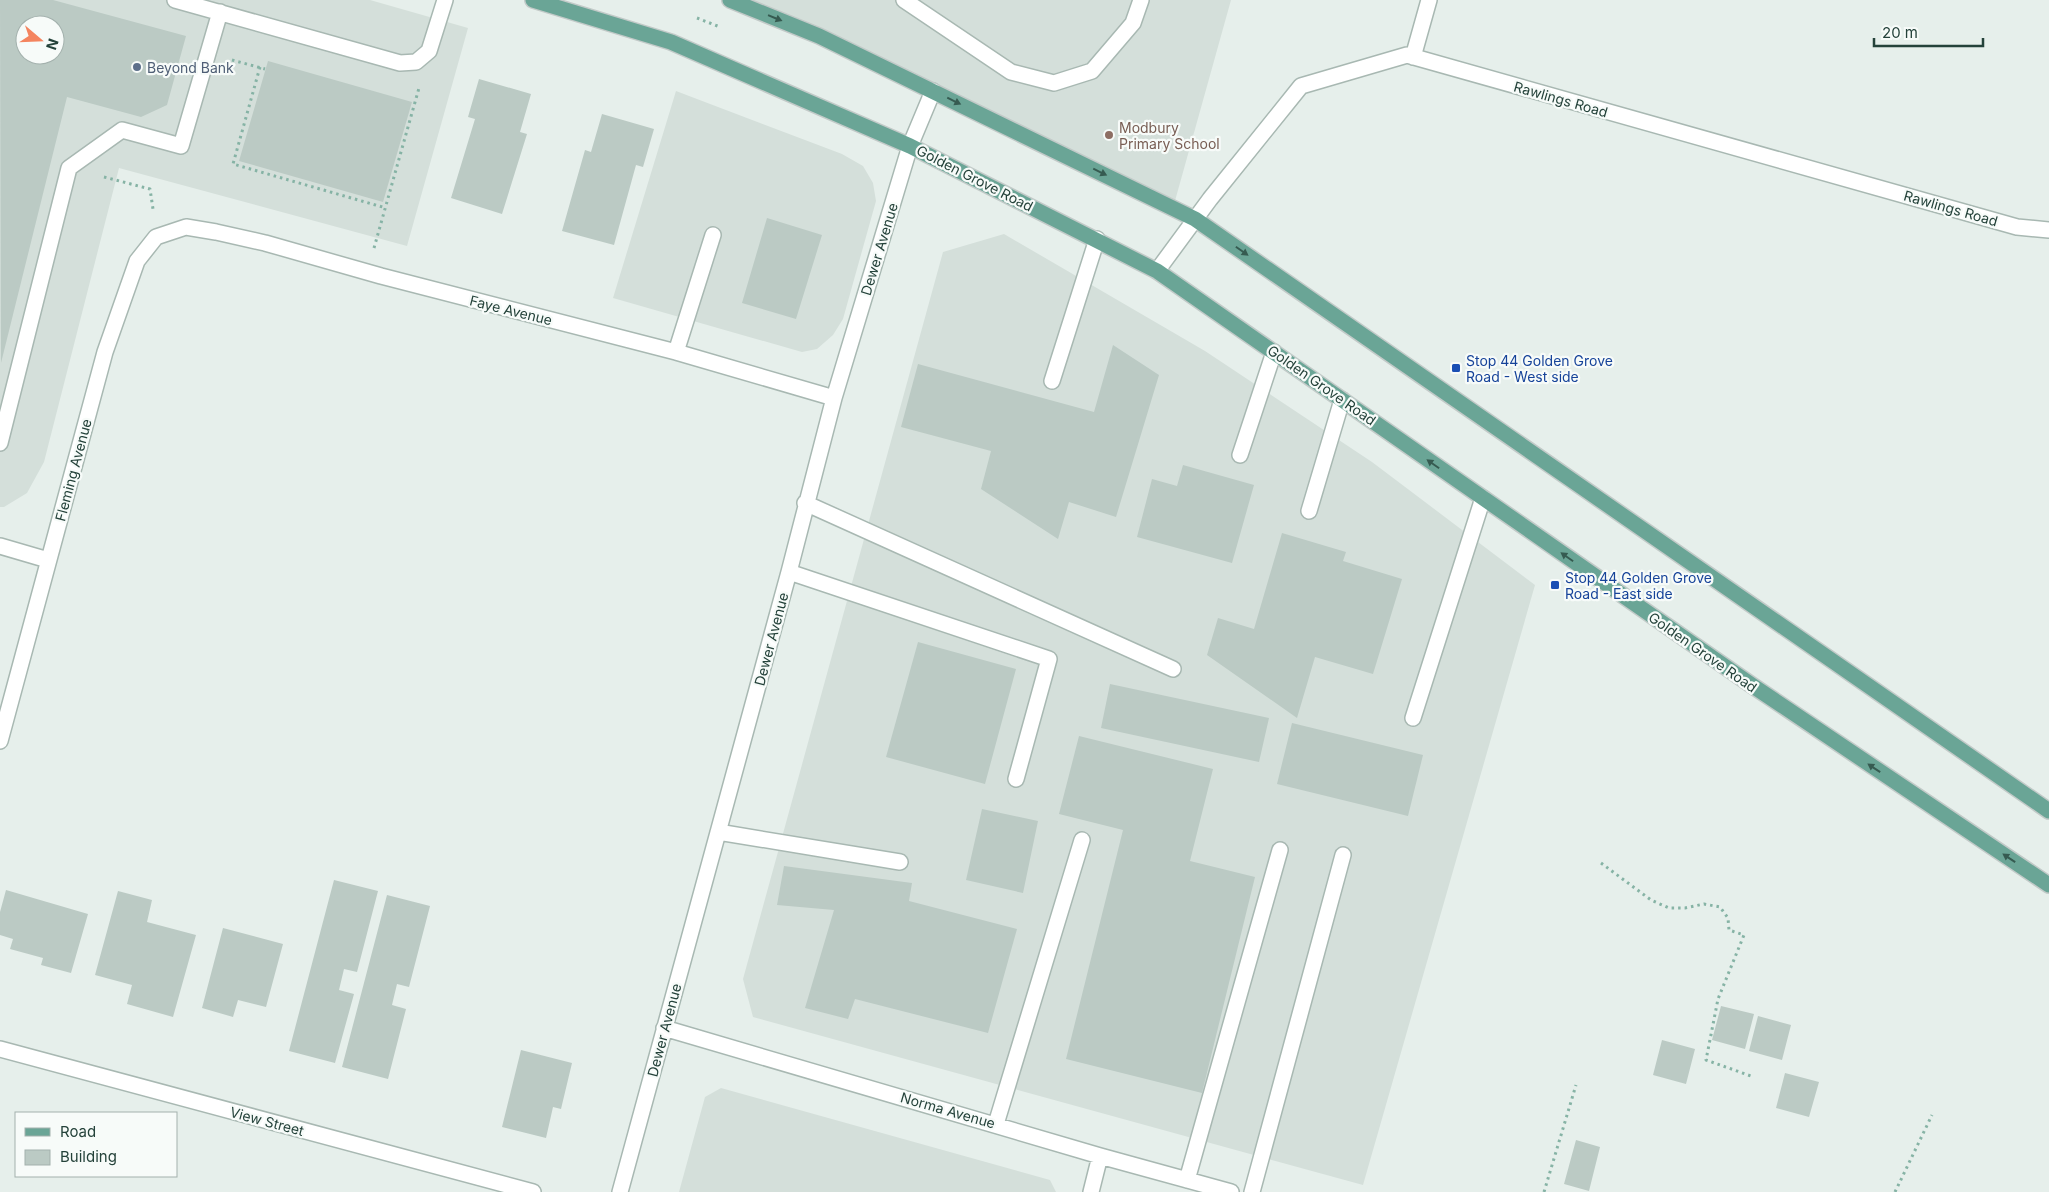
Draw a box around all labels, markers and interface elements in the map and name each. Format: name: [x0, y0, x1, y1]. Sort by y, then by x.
north arrow: [15, 15, 65, 65]
one-way arrow: [768, 15, 782, 23]
scale bar: [1874, 15, 1983, 47]
text: 20 m: [1882, 23, 1918, 42]
text: N: [43, 37, 63, 52]
place label: Beyond Bank: [147, 59, 234, 76]
marker: Beyond Bank: [131, 61, 143, 73]
street label: Rawlings Road: [1512, 77, 1610, 121]
one-way arrow: [947, 97, 961, 105]
place label: Modbury Primary School: [1119, 119, 1220, 152]
marker: Modbury Primary School: [1103, 129, 1115, 141]
street label: Golden Grove Road: [914, 141, 1036, 215]
one-way arrow: [1093, 169, 1107, 177]
street label: Rawlings Road: [1902, 186, 2000, 230]
street label: Dewer Avenue: [857, 201, 901, 297]
one-way arrow: [1235, 246, 1249, 256]
street label: Faye Avenue: [468, 292, 554, 328]
street label: Golden Grove Road: [1265, 341, 1379, 429]
place label: Stop 44 Golden Grove Road - West side: [1466, 352, 1613, 385]
marker: Stop 44 Golden Grove Road - West side: [1450, 362, 1462, 374]
street label: Fleming Avenue: [51, 417, 95, 523]
one-way arrow: [1426, 459, 1440, 469]
one-way arrow: [1560, 552, 1573, 562]
place label: Stop 44 Golden Grove Road - East side: [1565, 569, 1712, 602]
marker: Stop 44 Golden Grove Road - East side: [1549, 579, 1561, 591]
street label: Dewer Avenue: [750, 591, 792, 687]
street label: Golden Grove Road: [1646, 608, 1760, 696]
one-way arrow: [1867, 763, 1880, 772]
one-way arrow: [2002, 853, 2015, 863]
street label: Dewer Avenue: [643, 982, 685, 1078]
street label: Norma Avenue: [899, 1088, 997, 1132]
street label: View Street: [228, 1103, 306, 1139]
legend: [15, 1112, 178, 1177]
text: Road: [60, 1122, 96, 1141]
text: Building: [60, 1147, 117, 1166]

